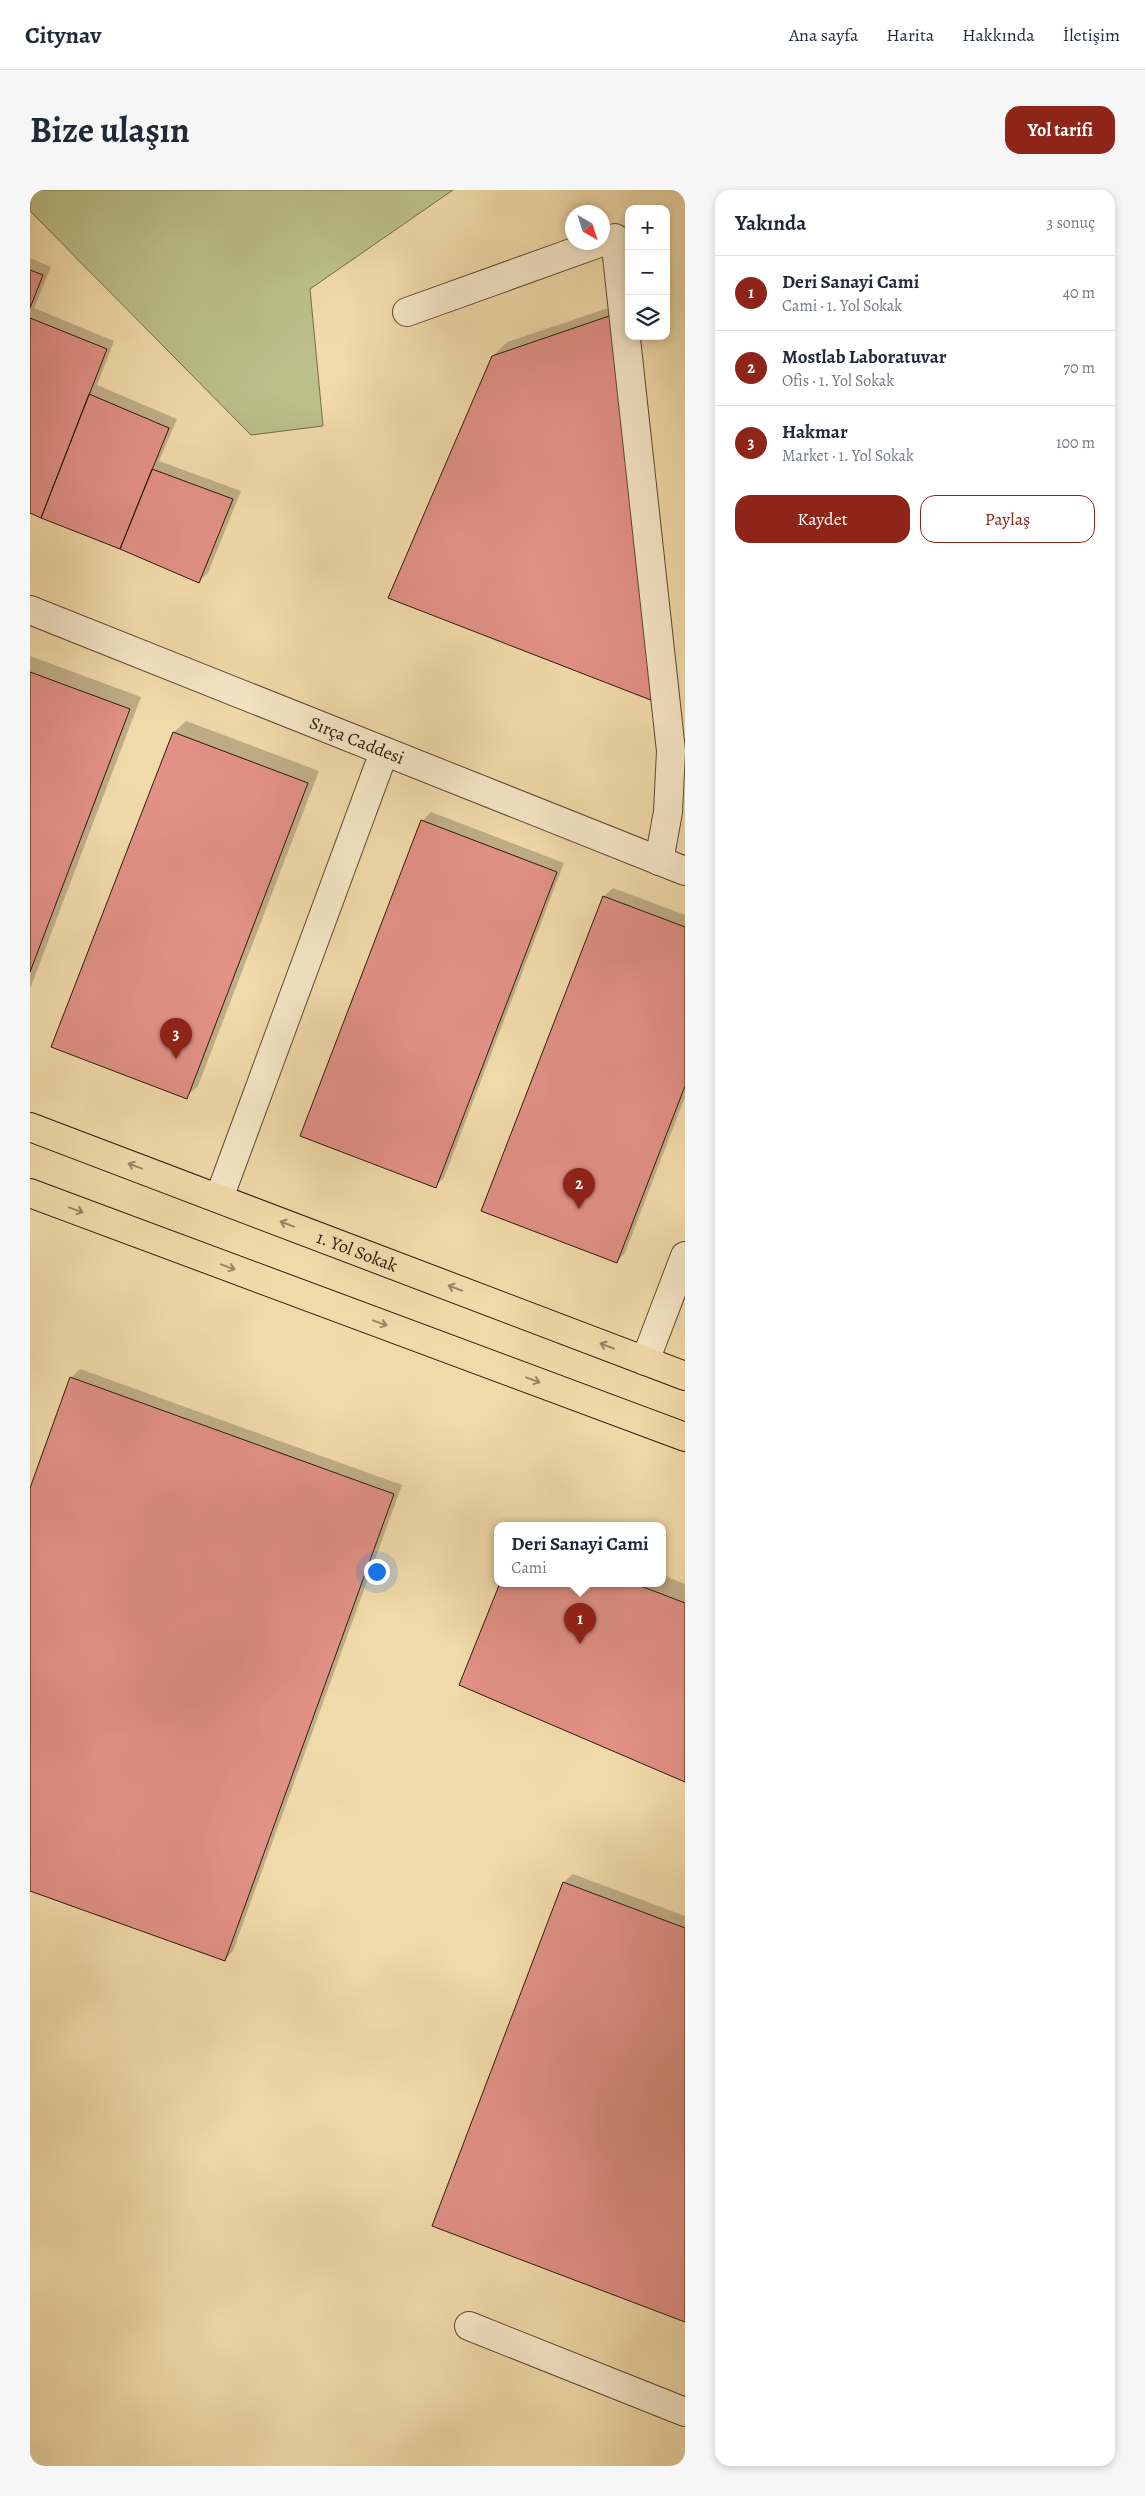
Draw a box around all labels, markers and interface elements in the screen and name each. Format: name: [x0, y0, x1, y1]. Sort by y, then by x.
text: Citynav: [25, 19, 101, 51]
text: Ana sayfa: [789, 23, 858, 47]
text: Harita: [886, 23, 934, 47]
text: Hakkında: [962, 23, 1035, 47]
text: İletişim: [1063, 23, 1120, 47]
text: Bize ulaşın: [30, 106, 190, 154]
button: Yol tarifi: [1005, 106, 1115, 154]
north arrow: [565, 205, 610, 250]
map controls: [625, 205, 670, 340]
button: +: [625, 205, 670, 250]
text: Yakında: [735, 209, 806, 237]
text: 3 sonuç: [1047, 212, 1095, 234]
button: −: [625, 250, 670, 295]
text: Deri Sanayi Cami: [782, 269, 919, 295]
text: 1: [748, 282, 754, 304]
text: 40 m: [1063, 282, 1095, 304]
button: layers: [625, 295, 670, 340]
text: Cami · 1. Yol Sokak: [782, 295, 902, 317]
text: Mostlab Laboratuvar: [782, 344, 947, 370]
text: 2: [747, 357, 755, 379]
text: 70 m: [1063, 357, 1095, 379]
text: Ofis · 1. Yol Sokak: [782, 370, 894, 392]
text: Hakmar: [782, 419, 848, 445]
text: 3: [748, 432, 754, 454]
text: 100 m: [1056, 432, 1095, 454]
text: Market · 1. Yol Sokak: [782, 445, 914, 467]
button: Kaydet: [735, 495, 910, 543]
button: Paylaş: [920, 495, 1095, 543]
street label: Sırça Caddesi: [306, 711, 408, 770]
pin: 3: [160, 1018, 192, 1059]
one-way arrow: [128, 1161, 143, 1170]
pin: 2: [563, 1168, 595, 1209]
one-way arrow: [67, 1206, 83, 1215]
one-way arrow: [280, 1219, 295, 1228]
street label: 1. Yol Sokak: [313, 1225, 401, 1278]
one-way arrow: [220, 1263, 235, 1272]
one-way arrow: [448, 1283, 463, 1292]
one-way arrow: [372, 1319, 387, 1328]
one-way arrow: [599, 1341, 614, 1350]
one-way arrow: [524, 1376, 540, 1385]
popup: [494, 1522, 666, 1587]
text: Deri Sanayi Cami: [511, 1531, 649, 1557]
text: Cami: [511, 1557, 547, 1579]
your location: [364, 1559, 390, 1585]
pin: 1: [564, 1603, 596, 1644]

